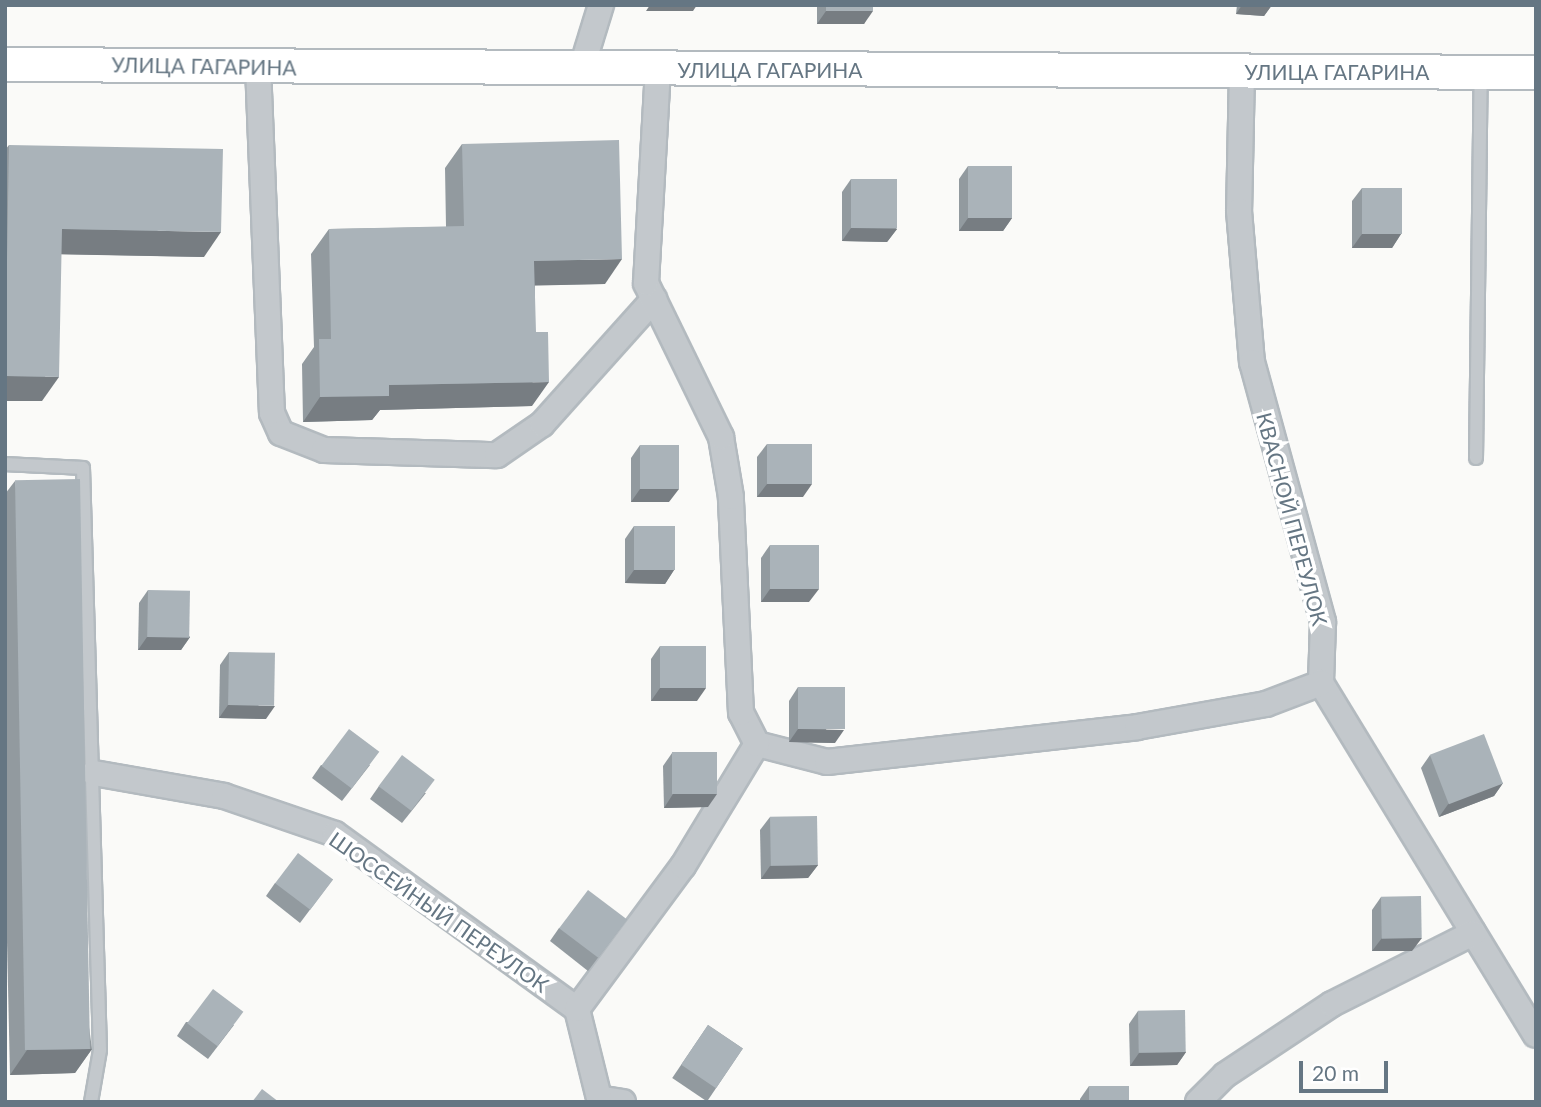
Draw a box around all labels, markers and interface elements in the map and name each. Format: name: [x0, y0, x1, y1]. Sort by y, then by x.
street label: УЛИЦА ГАГАРИНА: [111, 52, 297, 80]
street label: УЛИЦА ГАГАРИНА: [677, 57, 863, 83]
street label: УЛИЦА ГАГАРИНА: [1244, 59, 1430, 85]
street label: КВАСНОЙ ПЕРЕУЛОК: [1251, 410, 1333, 628]
street label: ШОССЕЙНЫЙ ПЕРЕУЛОК: [324, 827, 554, 997]
scale bar: [1303, 1048, 1392, 1092]
text: 20 m: [1312, 1060, 1359, 1085]

